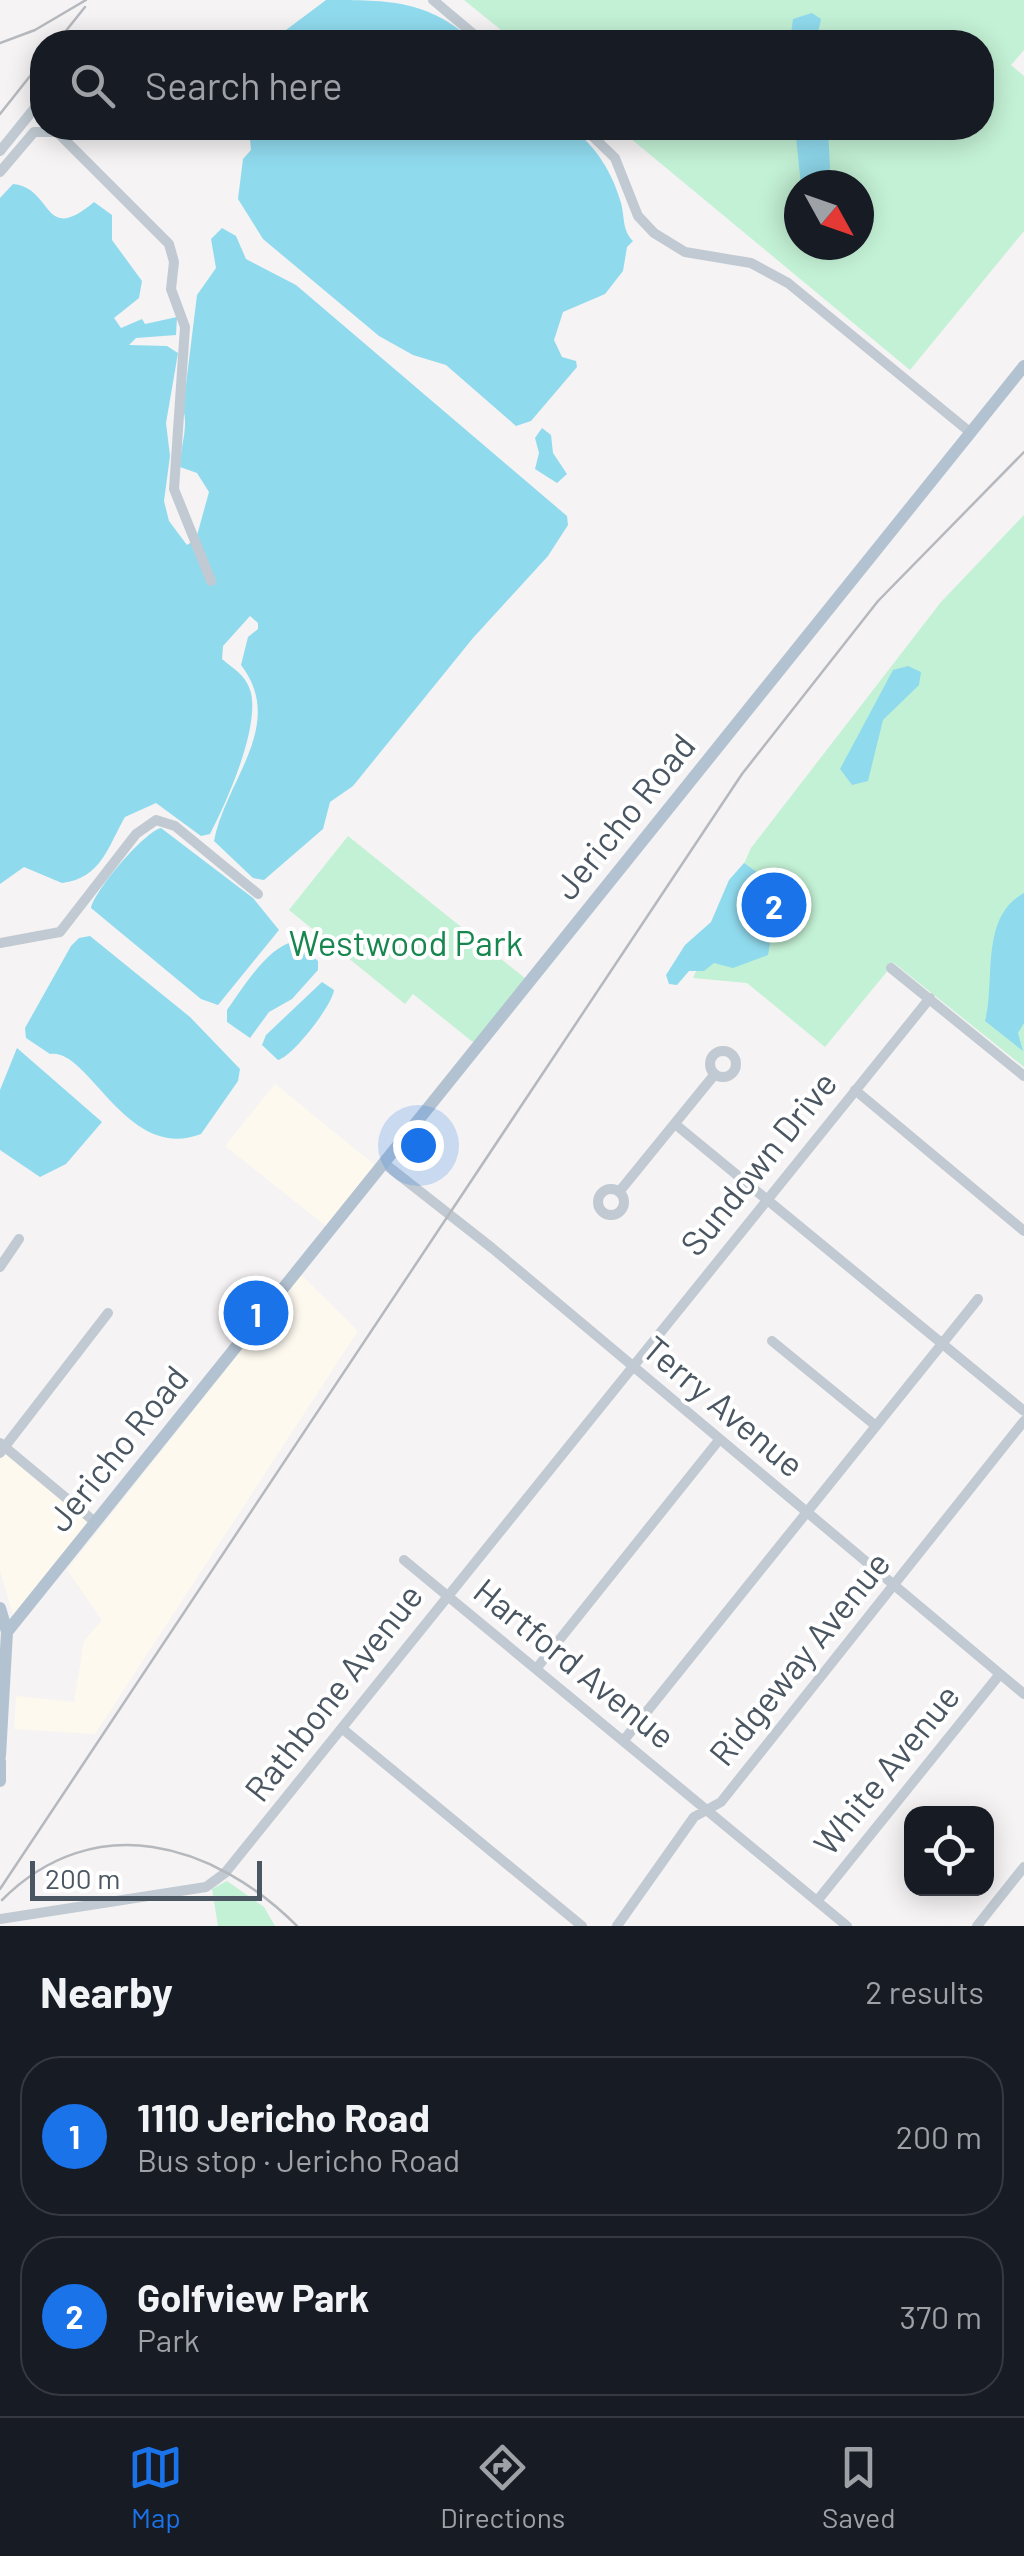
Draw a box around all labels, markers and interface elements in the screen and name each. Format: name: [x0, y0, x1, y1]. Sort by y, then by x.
search box: [30, 30, 994, 140]
icon: search: [65, 58, 120, 113]
text: Search here: [145, 62, 343, 108]
north arrow: [784, 170, 874, 260]
street label: Jericho Road: [544, 725, 703, 907]
pin: 2: [742, 868, 806, 942]
park label: Westwood Park: [289, 921, 523, 963]
street label: Sundown Drive: [671, 1062, 844, 1263]
your location: [393, 1120, 444, 1171]
pin: 1: [224, 1276, 288, 1350]
street label: Terry Avenue: [635, 1326, 813, 1485]
street label: Jericho Road: [37, 1357, 196, 1539]
street label: Ridgeway Avenue: [699, 1542, 898, 1773]
street label: Hartford Avenue: [466, 1569, 684, 1756]
street label: Rathbone Avenue: [235, 1575, 430, 1809]
street label: White Avenue: [804, 1675, 967, 1863]
map controls: [904, 1806, 994, 1896]
button: locate: [904, 1806, 994, 1896]
scale bar: [30, 1856, 262, 1900]
text: 200 m: [45, 1861, 120, 1895]
text: Nearby: [40, 1966, 173, 2016]
text: 2 results: [865, 1972, 984, 2010]
text: 1110 Jericho Road: [137, 2094, 430, 2140]
text: 1: [69, 2117, 80, 2155]
text: 200 m: [896, 2117, 982, 2155]
text: Bus stop · Jericho Road: [137, 2140, 460, 2178]
text: Golfview Park: [137, 2274, 369, 2320]
text: 2: [66, 2297, 83, 2335]
text: 370 m: [899, 2297, 982, 2335]
text: Park: [137, 2320, 200, 2358]
tab: Map: [128, 2440, 183, 2534]
tab: Directions: [440, 2440, 565, 2534]
tab: Saved: [822, 2440, 896, 2534]

